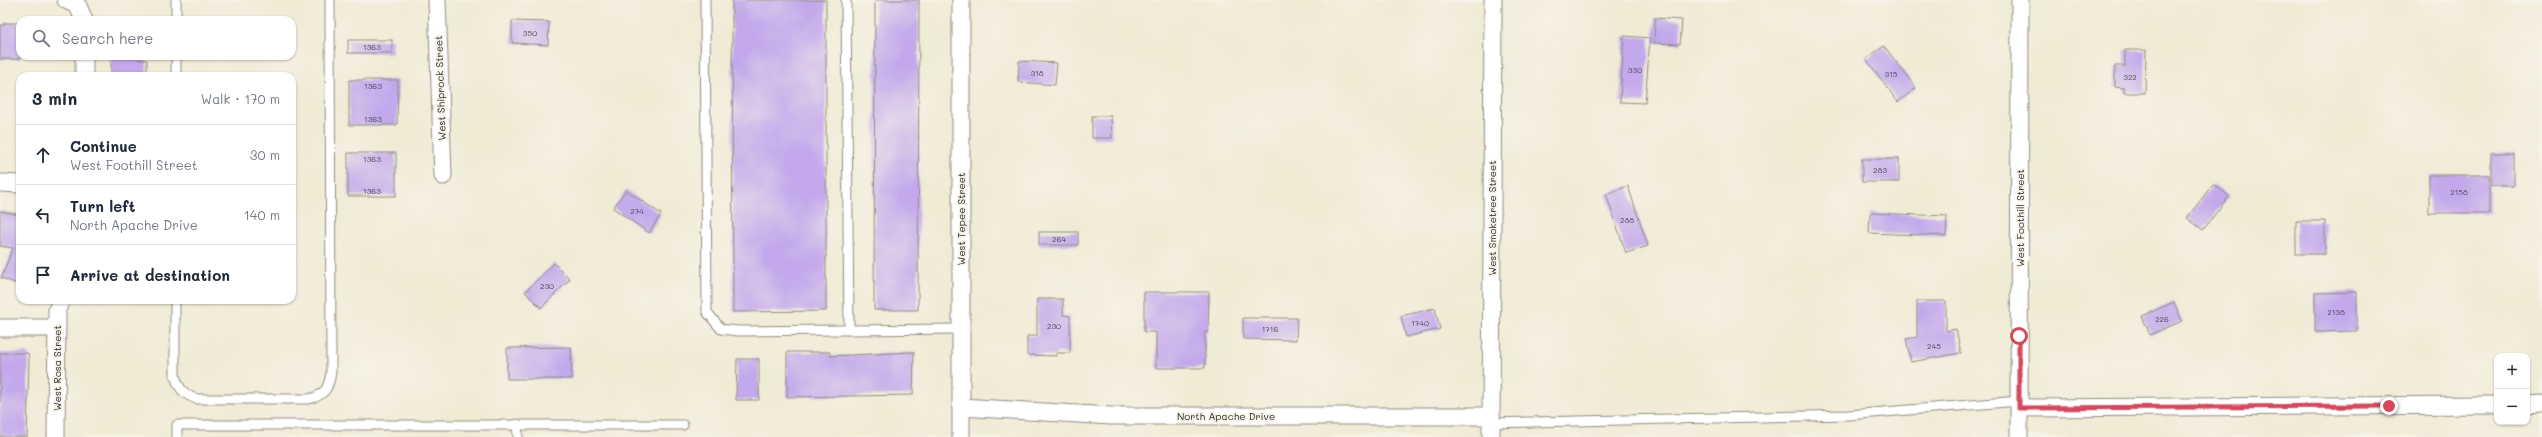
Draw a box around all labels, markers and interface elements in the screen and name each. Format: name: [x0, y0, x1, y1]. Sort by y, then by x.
search box: [16, 16, 296, 60]
icon: search: [30, 27, 52, 49]
text: Search here: [62, 28, 153, 48]
house number: 350: [523, 28, 537, 38]
street label: West Shiprock Street: [431, 35, 449, 141]
house number: 1363: [363, 42, 381, 52]
house number: 330: [1628, 65, 1642, 75]
house number: 318: [1030, 68, 1044, 78]
house number: 315: [1885, 69, 1898, 79]
house number: 322: [2123, 72, 2137, 82]
house number: 1363: [364, 81, 382, 91]
text: 3 min: [32, 87, 77, 109]
text: Walk · 170 m: [201, 90, 280, 107]
house number: 1363: [364, 114, 382, 124]
text: Continue: [70, 136, 137, 156]
icon: ahead: [32, 144, 54, 166]
text: 30 m: [250, 146, 280, 163]
house number: 1363: [363, 154, 381, 164]
text: West Foothill Street: [70, 156, 197, 173]
street label: West Smoketree Street: [1485, 160, 1499, 276]
house number: 283: [1873, 165, 1887, 175]
street label: West Foothill Street: [2013, 169, 2027, 267]
street label: West Tepee Street: [954, 173, 968, 265]
house number: 1363: [363, 186, 381, 196]
house number: 2158: [2450, 187, 2468, 197]
text: Turn left: [70, 196, 135, 216]
icon: left: [32, 204, 54, 226]
text: 140 m: [244, 206, 280, 223]
house number: 274: [630, 206, 644, 216]
house number: 288: [1620, 215, 1634, 225]
text: North Apache Drive: [70, 216, 198, 233]
house number: 264: [1052, 234, 1066, 244]
icon: arrive: [32, 264, 54, 286]
text: Arrive at destination: [70, 265, 230, 285]
house number: 230: [540, 281, 554, 291]
house number: 2138: [2327, 307, 2345, 317]
house number: 226: [2155, 314, 2169, 324]
house number: 1740: [1411, 318, 1429, 328]
house number: 230: [1047, 321, 1061, 331]
house number: 1716: [1262, 324, 1278, 334]
street label: West Rosa Street: [50, 325, 64, 411]
route start: [2010, 327, 2028, 345]
house number: 245: [1927, 341, 1941, 351]
map controls: [2494, 353, 2530, 425]
button: +: [2494, 353, 2530, 389]
button: −: [2494, 389, 2530, 425]
route end: [2380, 397, 2398, 415]
street label: North Apache Drive: [1177, 409, 1275, 423]

